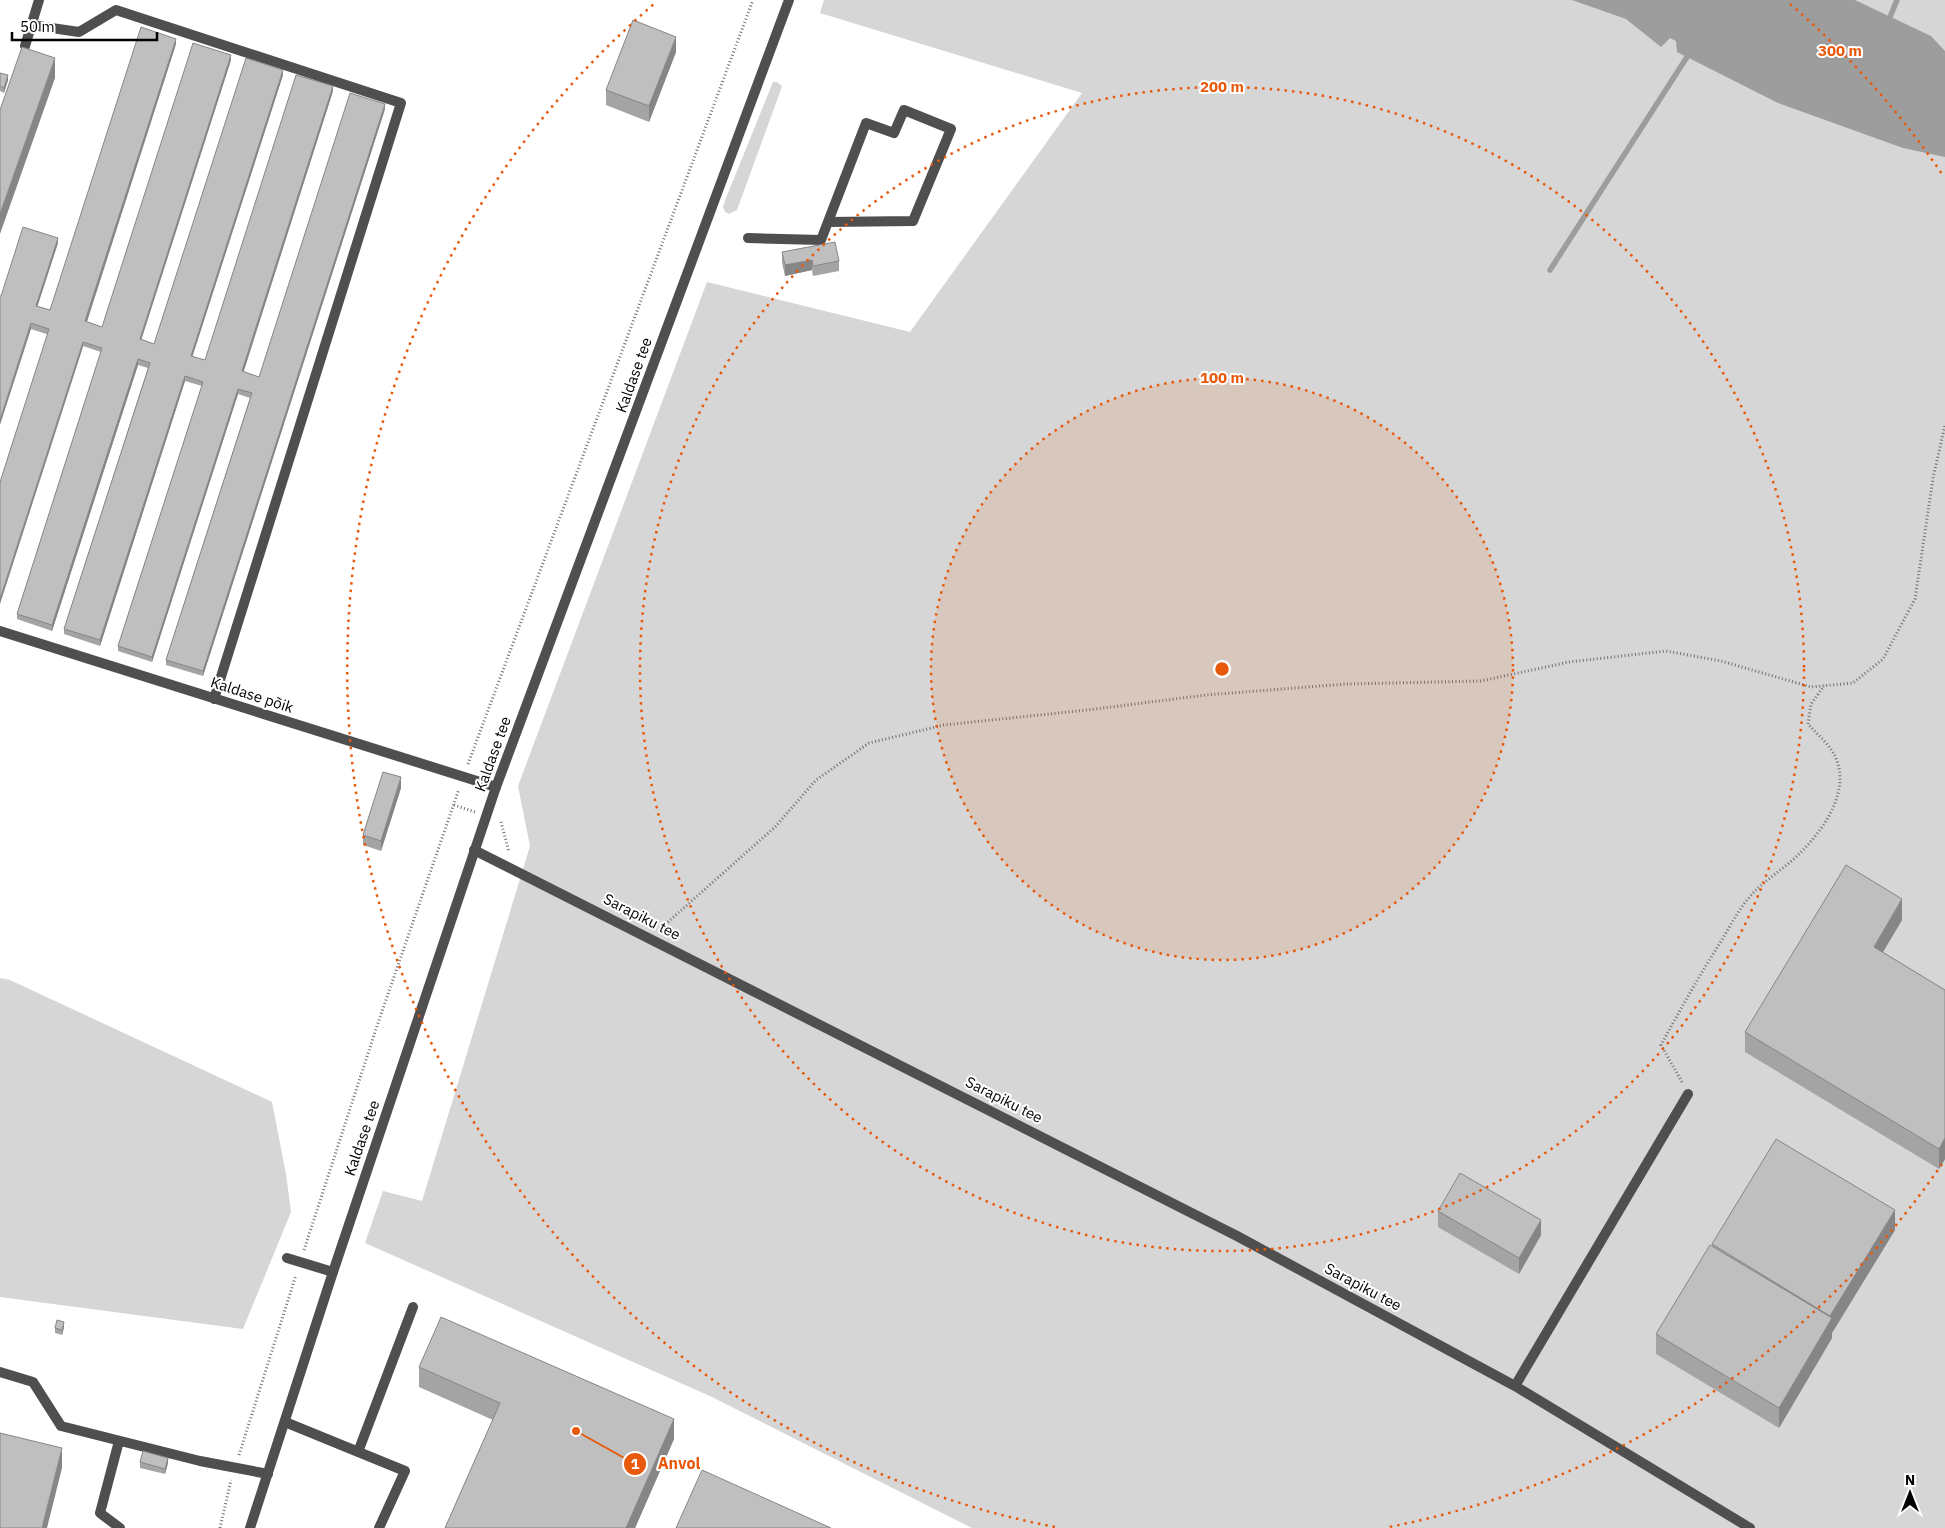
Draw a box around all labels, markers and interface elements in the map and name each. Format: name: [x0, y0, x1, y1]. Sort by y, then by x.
scale bar: [12, 10, 158, 42]
text: 50 m: [20, 17, 55, 36]
text: 300 m: [1818, 41, 1862, 60]
text: 200 m: [1200, 77, 1244, 96]
street label: Kaldase tee: [611, 335, 656, 415]
text: 100 m: [1200, 368, 1244, 387]
centre of rings: [1213, 660, 1231, 678]
street label: Kaldase põik: [208, 672, 296, 717]
street label: Kaldase tee: [470, 714, 515, 794]
street label: Sarapiku tee: [600, 889, 684, 944]
street label: Sarapiku tee: [962, 1072, 1046, 1127]
street label: Kaldase tee: [340, 1097, 383, 1178]
street label: Sarapiku tee: [1322, 1258, 1405, 1315]
callout: Anvol: [623, 1448, 711, 1479]
text: Anvol: [658, 1453, 701, 1473]
text: 1: [630, 1454, 640, 1473]
north arrow: [1885, 1468, 1935, 1518]
text: N: [1905, 1471, 1915, 1489]

